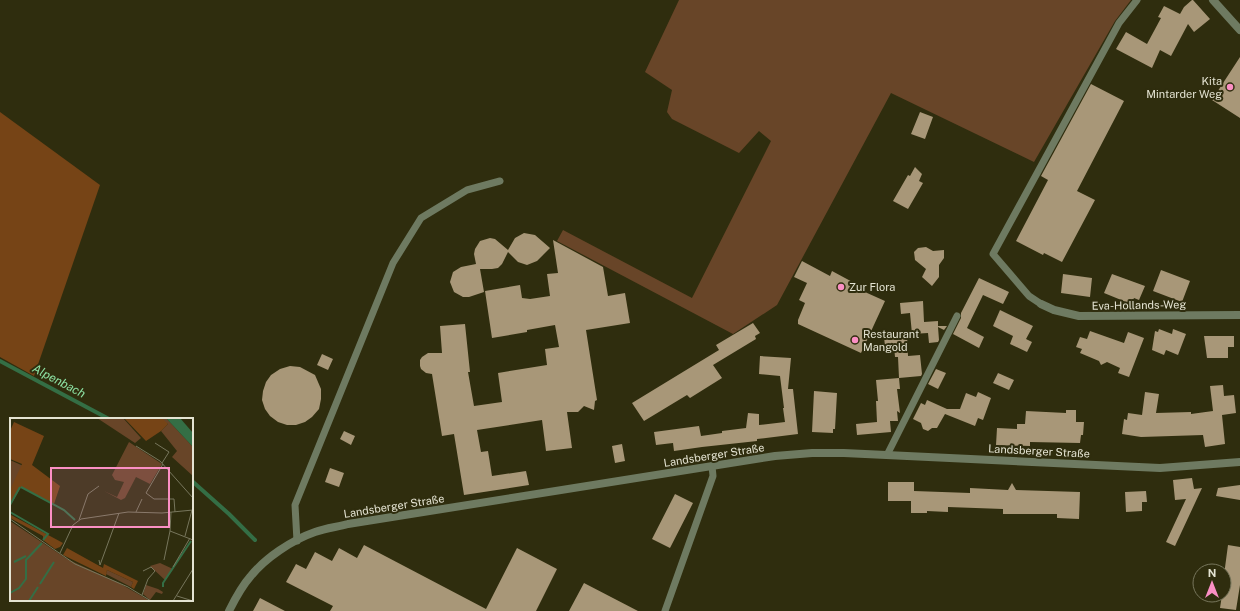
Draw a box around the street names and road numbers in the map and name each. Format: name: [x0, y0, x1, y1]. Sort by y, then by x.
street label: Eva-Hollands-Weg: [1092, 298, 1187, 312]
street label: Landsberger Straße: [663, 441, 765, 469]
street label: Landsberger Straße: [988, 442, 1090, 460]
street label: Landsberger Straße: [343, 492, 445, 520]

